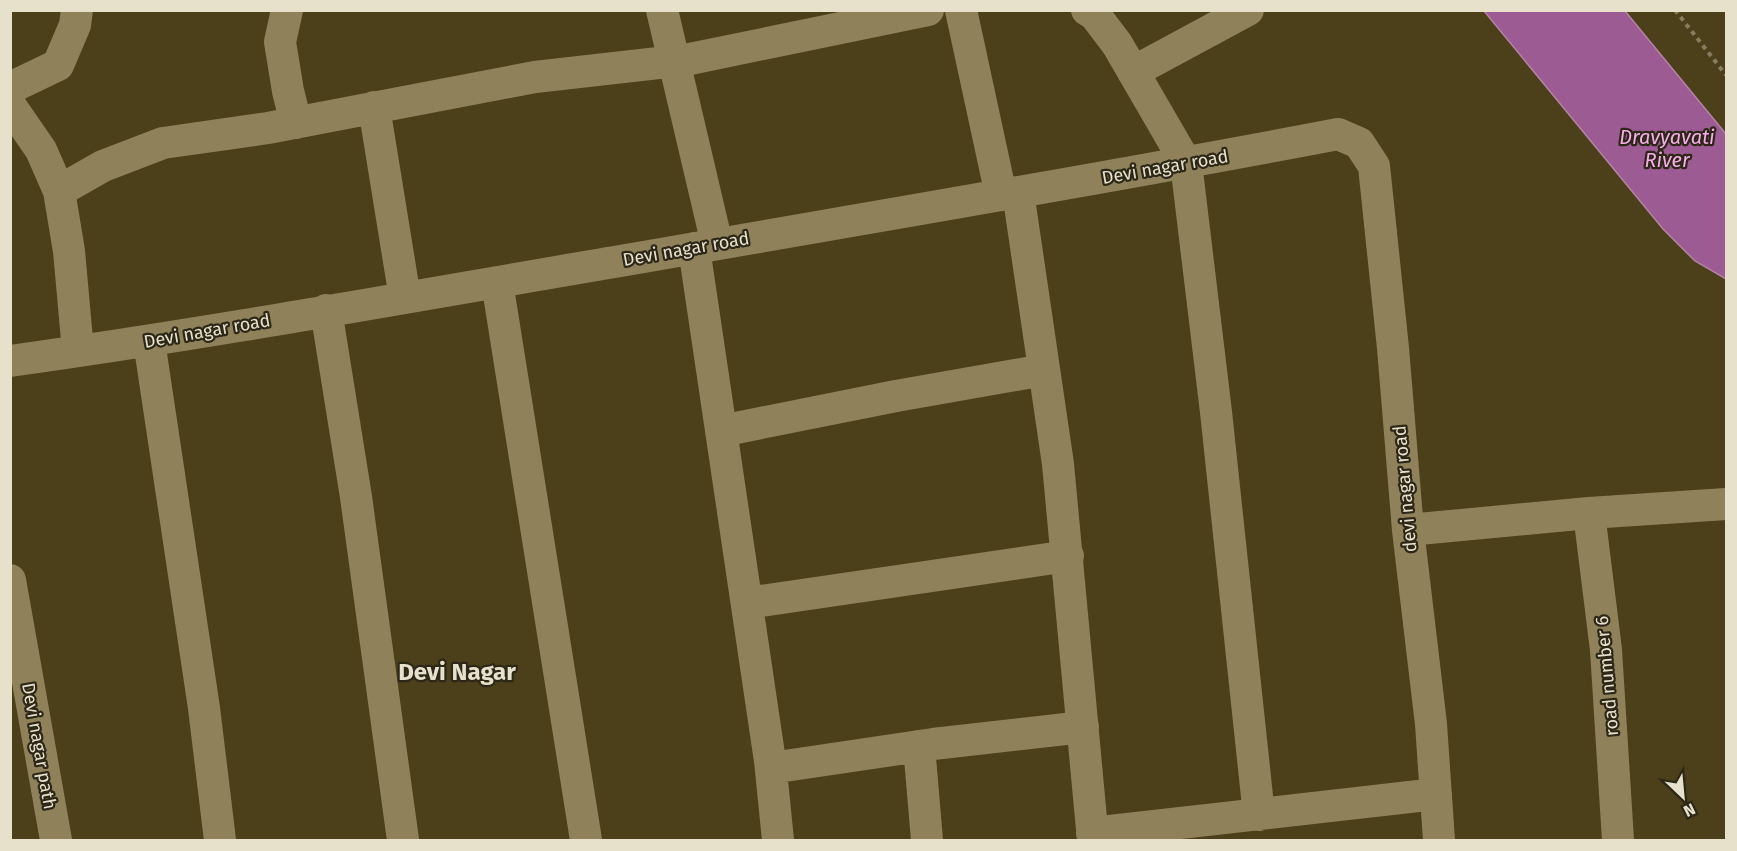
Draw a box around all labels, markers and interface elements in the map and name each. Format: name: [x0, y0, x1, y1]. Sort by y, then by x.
water label: Dravyavati River: [1619, 125, 1715, 172]
street label: Devi nagar road: [1100, 145, 1230, 189]
street label: Devi nagar road: [621, 227, 751, 271]
street label: Devi nagar road: [142, 309, 272, 353]
street label: devi nagar road: [1388, 425, 1422, 553]
street label: road number 6: [1591, 615, 1623, 737]
district label: Devi Nagar: [398, 658, 516, 686]
street label: Devi nagar path: [17, 681, 61, 811]
north arrow: [1653, 767, 1713, 827]
text: N: [1680, 799, 1698, 821]

